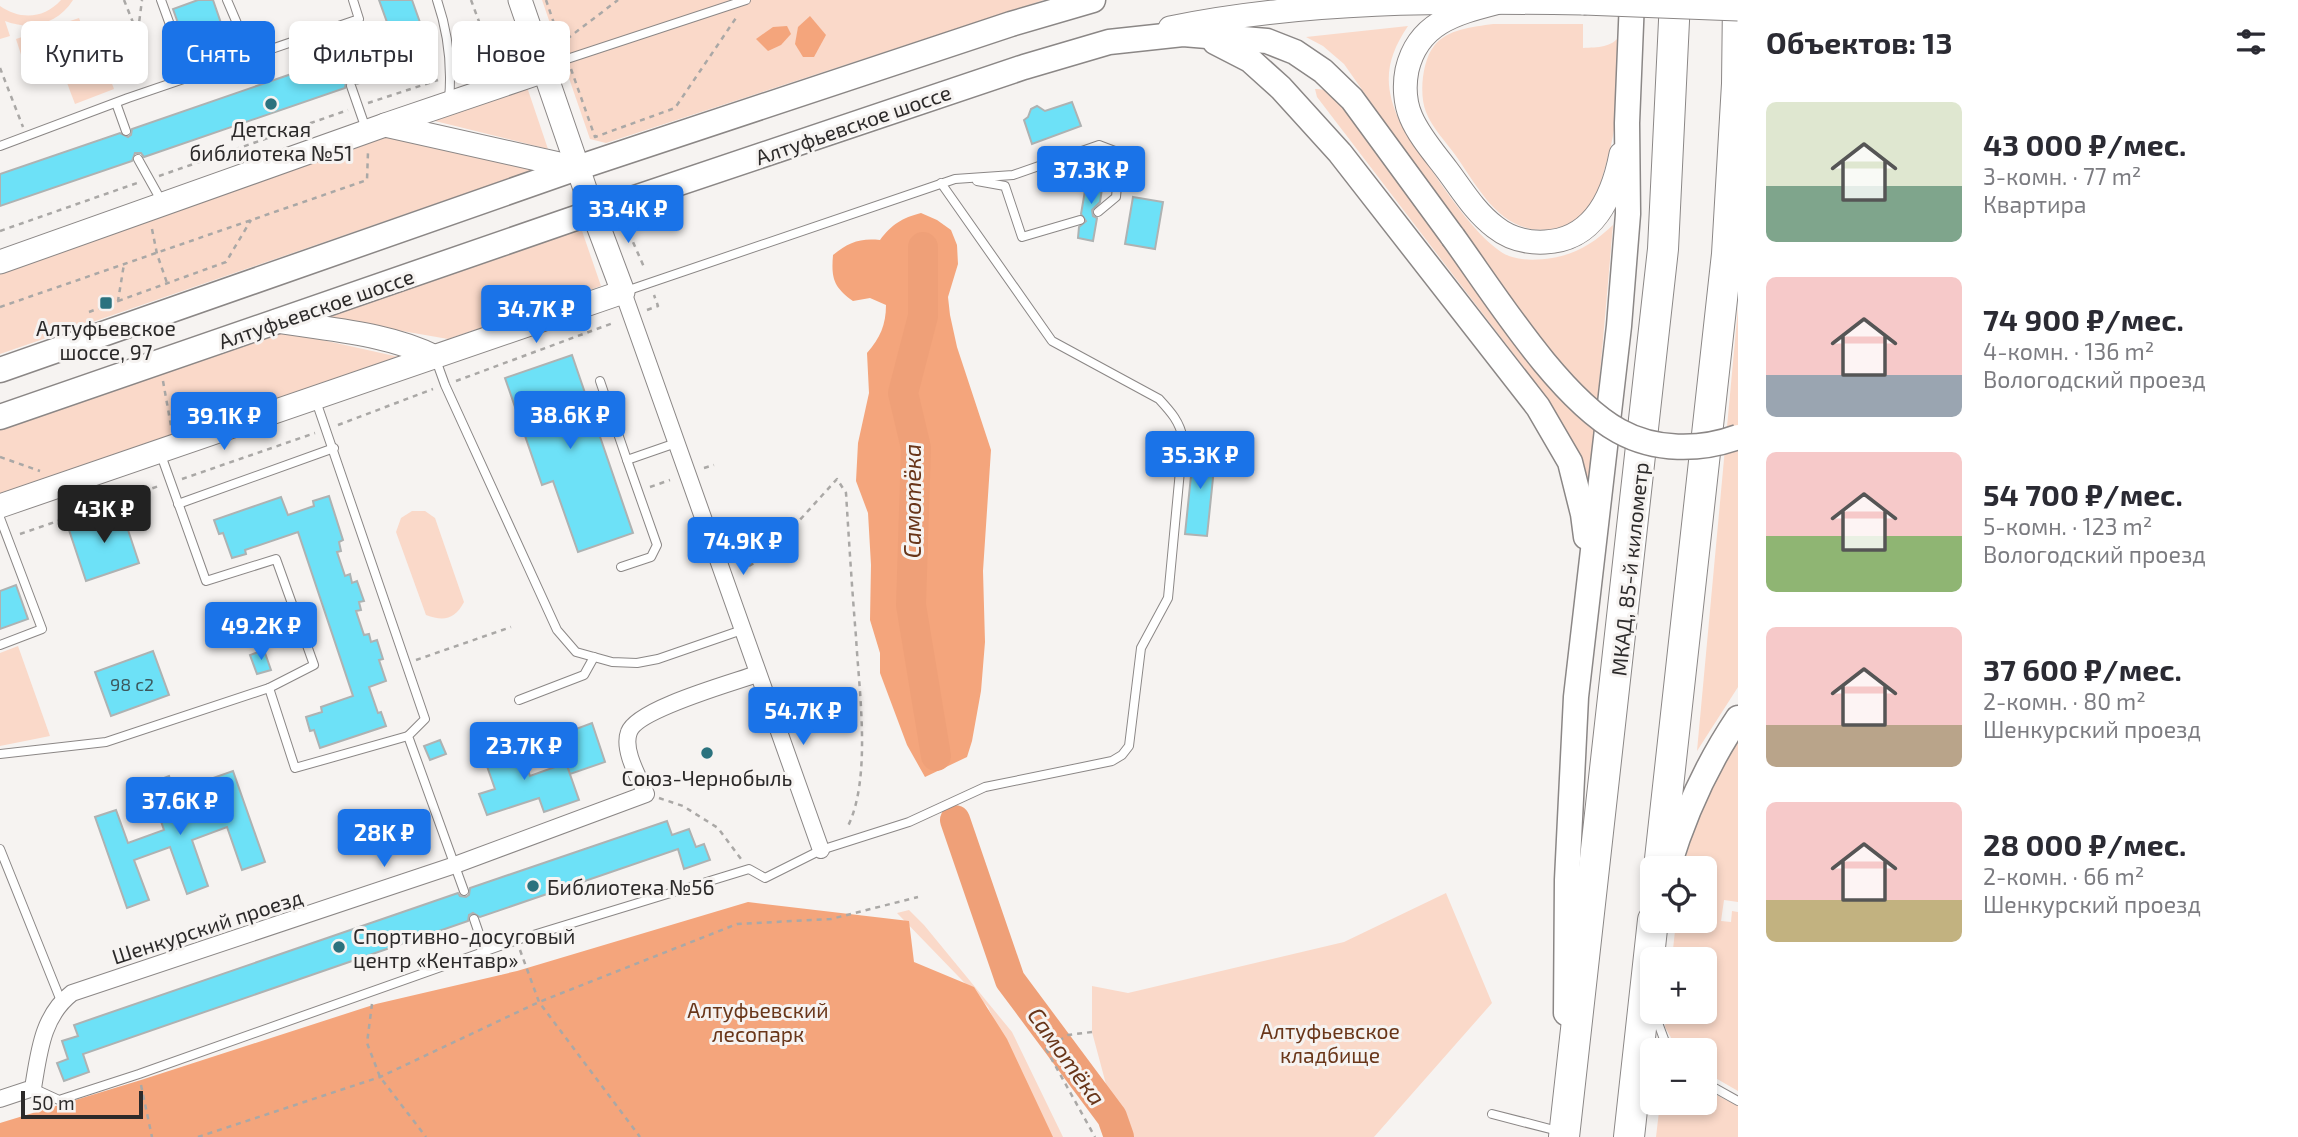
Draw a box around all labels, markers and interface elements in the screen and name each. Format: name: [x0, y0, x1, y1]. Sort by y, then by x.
chip: Купить: [21, 21, 148, 84]
chip: Снять: [162, 21, 275, 84]
chip: Фильтры: [289, 21, 438, 84]
chip: Новое: [452, 21, 570, 84]
icon: filters: [2232, 23, 2270, 61]
text: Объектов: 13: [1766, 24, 1953, 60]
street label: Алтуфьевское шоссе: [752, 79, 954, 170]
marker: Детская библиотека №51: [263, 96, 279, 112]
place label: Детская библиотека №51: [189, 116, 353, 165]
text: 43 000 ₽/мес.: [1983, 126, 2186, 162]
icon: home: [1822, 130, 1906, 214]
pin: 37.3K ₽: [1026, 146, 1156, 206]
text: 37.3K ₽: [1053, 155, 1129, 183]
text: 3-комн. · 77 m²: [1983, 162, 2141, 190]
pin: 33.4K ₽: [563, 186, 693, 245]
text: Квартира: [1983, 190, 2087, 218]
text: 33.4K ₽: [588, 194, 668, 222]
street label: Алтуфьевское шоссе: [215, 263, 417, 354]
pin: 34.7K ₽: [471, 286, 601, 345]
text: 34.7K ₽: [497, 294, 575, 322]
marker: Алтуфьевское шоссе, 97: [98, 295, 114, 311]
text: 74 900 ₽/мес.: [1983, 301, 2184, 337]
icon: home: [1822, 305, 1906, 389]
place label: Алтуфьевское шоссе, 97: [36, 315, 176, 364]
text: 4-комн. · 136 m²: [1983, 337, 2154, 365]
text: Вологодский проезд: [1983, 365, 2206, 393]
pin: 39.1K ₽: [159, 392, 289, 452]
pin: 38.6K ₽: [505, 392, 635, 451]
text: 38.6K ₽: [530, 400, 610, 428]
text: 39.1K ₽: [187, 401, 261, 429]
pin: 35.3K ₽: [1135, 432, 1265, 491]
text: 35.3K ₽: [1161, 440, 1239, 468]
water label: Самотёка: [898, 444, 926, 558]
street label: МКАД, 85-й километр: [1605, 461, 1653, 677]
text: 54 700 ₽/мес.: [1983, 476, 2183, 512]
icon: home: [1822, 480, 1906, 564]
pin: 43K ₽: [55, 486, 153, 545]
text: 43K ₽: [74, 494, 134, 522]
text: 5-комн. · 123 m²: [1983, 512, 2152, 540]
pin: 74.9K ₽: [678, 518, 808, 577]
text: 74.9K ₽: [704, 526, 782, 554]
text: Вологодский проезд: [1983, 540, 2206, 568]
pin: 49.2K ₽: [196, 602, 326, 662]
text: 49.2K ₽: [221, 611, 301, 639]
text: 37 600 ₽/мес.: [1983, 651, 2182, 687]
icon: home: [1822, 655, 1906, 739]
house number: 98 с2: [110, 673, 154, 695]
text: 2-комн. · 80 m²: [1983, 687, 2146, 715]
pin: 54.7K ₽: [738, 688, 868, 747]
text: 54.7K ₽: [764, 696, 842, 724]
text: Шенкурский проезд: [1983, 715, 2201, 743]
pin: 23.7K ₽: [459, 722, 589, 782]
text: 23.7K ₽: [486, 731, 562, 759]
marker: Союз-Чернобыль: [699, 745, 715, 761]
place label: Союз-Чернобыль: [622, 765, 792, 790]
pin: 37.6K ₽: [115, 778, 245, 837]
text: 37.6K ₽: [142, 786, 218, 814]
pin: 28K ₽: [335, 810, 433, 869]
text: 28K ₽: [354, 818, 414, 846]
text: 28 000 ₽/мес.: [1983, 826, 2186, 862]
icon: home: [1822, 830, 1906, 914]
map controls: [1640, 856, 1717, 1115]
button: locate: [1640, 856, 1717, 933]
text: 2-комн. · 66 m²: [1983, 862, 2144, 890]
place label: Библиотека №56: [547, 874, 715, 899]
marker: Библиотека №56: [525, 878, 541, 894]
street label: Шенкурский проезд: [109, 883, 306, 970]
text: Шенкурский проезд: [1983, 890, 2201, 918]
place label: Спортивно-досуговый центр «Кентавр»: [353, 923, 575, 972]
marker: Спортивно-досуговый центр «Кентавр»: [331, 939, 347, 955]
button: +: [1640, 947, 1717, 1024]
park label: Алтуфьевский лесопарк: [687, 997, 829, 1046]
water label: Самотёка: [1022, 1002, 1112, 1110]
park label: Алтуфьевское кладбище: [1260, 1018, 1400, 1067]
button: −: [1640, 1038, 1717, 1115]
scale bar: [21, 1088, 144, 1120]
text: 50 m: [32, 1091, 75, 1114]

